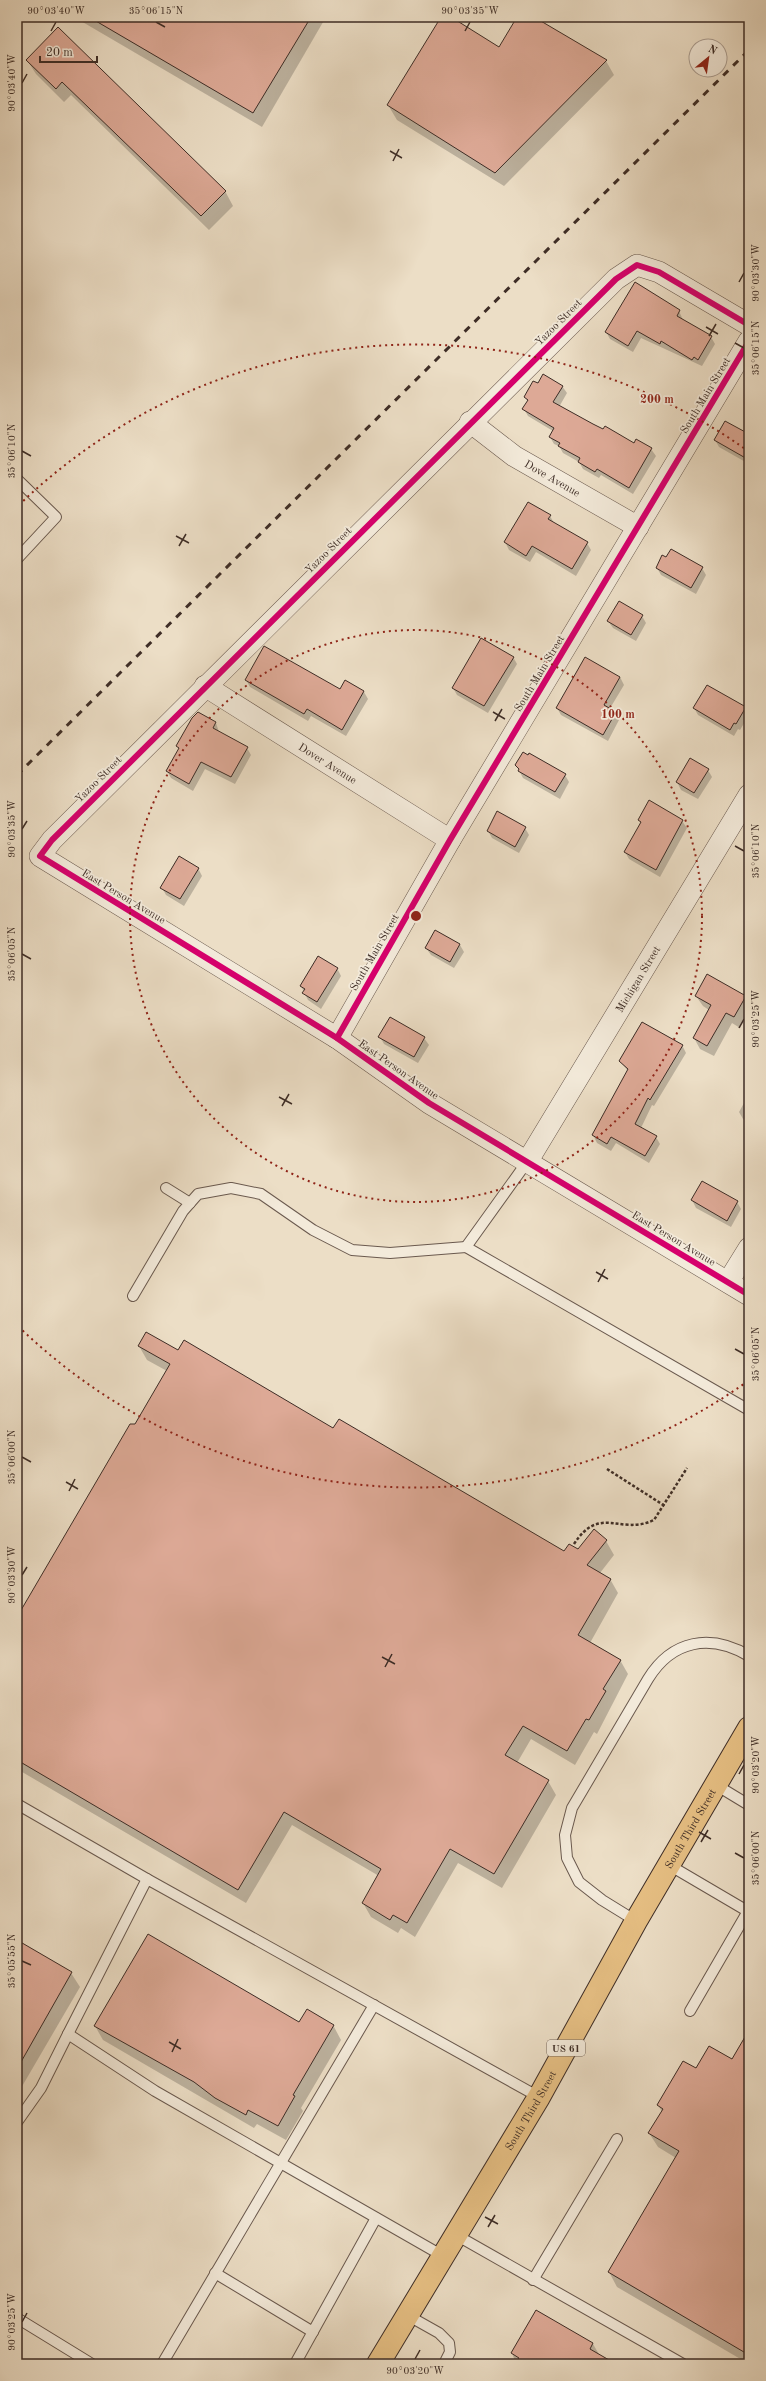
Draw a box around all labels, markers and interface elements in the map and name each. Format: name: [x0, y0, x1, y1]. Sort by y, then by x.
text: 90°03'40"W: [27, 6, 85, 16]
text: 35°06'15"N: [129, 6, 184, 16]
text: 90°03'35"W: [441, 6, 499, 16]
scale bar: [40, 38, 97, 64]
north arrow: [688, 38, 728, 78]
text: N: [706, 44, 719, 58]
text: 20 m: [46, 47, 73, 59]
text: 90°03'40"W: [7, 54, 17, 112]
text: 90°03'30"W: [751, 244, 761, 302]
street label: Yazoo Street: [534, 298, 585, 348]
text: 35°06'15"N: [751, 320, 761, 375]
street label: South Main Street: [679, 356, 733, 436]
text: 200 m: [640, 394, 674, 406]
text: 35°06'10"N: [7, 423, 17, 478]
street label: Dove Avenue: [522, 459, 581, 500]
street label: Yazoo Street: [304, 526, 355, 576]
street label: South Main Street: [513, 634, 567, 714]
text: 100 m: [601, 709, 635, 721]
street label: Dover Avenue: [296, 742, 358, 787]
street label: Yazoo Street: [74, 755, 125, 805]
text: 90°03'35"W: [7, 800, 17, 858]
text: 35°06'10"N: [751, 823, 761, 878]
street label: East Person Avenue: [80, 868, 167, 927]
centre of rings: [409, 909, 423, 923]
street label: South Main Street: [349, 912, 402, 993]
text: 35°06'05"N: [7, 926, 17, 981]
street label: Michigan Street: [615, 944, 663, 1015]
text: 90°03'25"W: [751, 990, 761, 1048]
street label: East Person Avenue: [356, 1038, 440, 1102]
street label: East Person Avenue: [630, 1210, 717, 1269]
text: 35°06'05"N: [751, 1326, 761, 1381]
text: 35°06'00"N: [7, 1429, 17, 1484]
text: 90°03'30"W: [7, 1546, 17, 1604]
text: 90°03'20"W: [751, 1736, 761, 1794]
street label: South Third Street: [664, 1787, 719, 1871]
text: 35°06'00"N: [751, 1830, 761, 1885]
text: 35°05'55"N: [7, 1933, 17, 1988]
road number: US 61: [547, 2040, 585, 2056]
street label: South Third Street: [504, 2069, 559, 2153]
text: 90°03'25"W: [7, 2293, 17, 2351]
text: 90°03'20"W: [386, 2366, 444, 2376]

